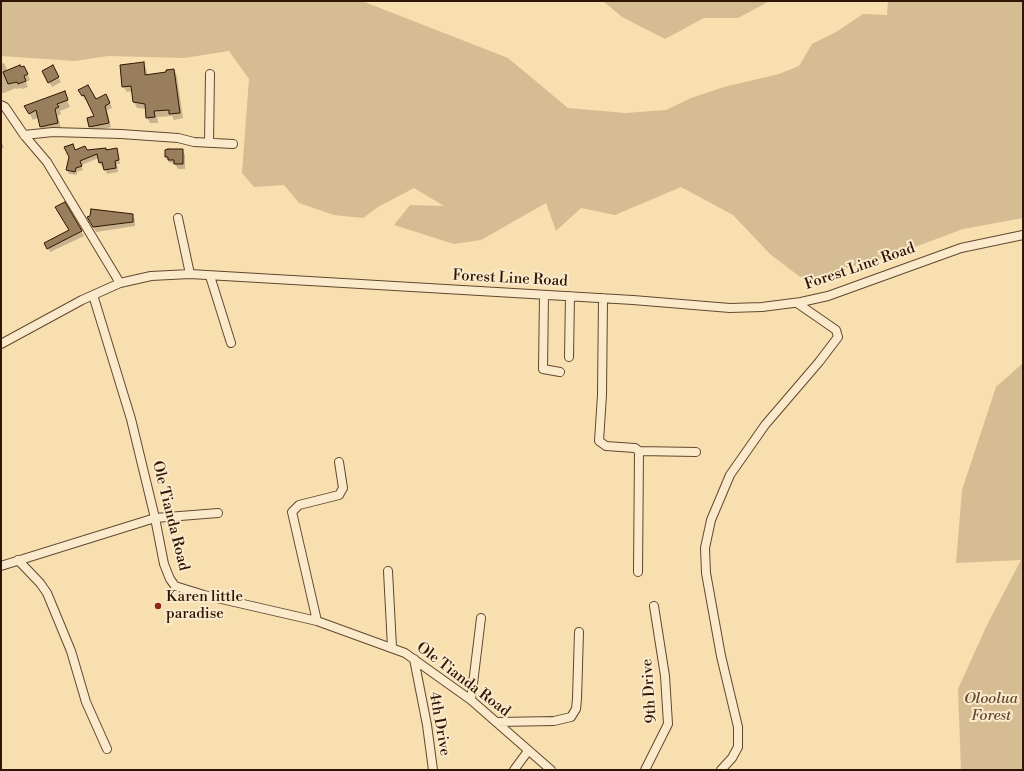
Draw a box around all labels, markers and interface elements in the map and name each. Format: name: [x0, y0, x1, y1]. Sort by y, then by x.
street label: Forest Line Road: [802, 240, 918, 294]
street label: Forest Line Road: [452, 267, 568, 291]
street label: Ole Tianda Road: [148, 459, 192, 573]
place label: Karen little paradise: [166, 588, 243, 623]
marker: Karen little paradise: [153, 601, 163, 611]
street label: Ole Tianda Road: [413, 639, 513, 721]
street label: 9th Drive: [639, 658, 661, 724]
park label: Oloolua Forest: [964, 690, 1018, 725]
street label: 4th Drive: [425, 691, 453, 757]

